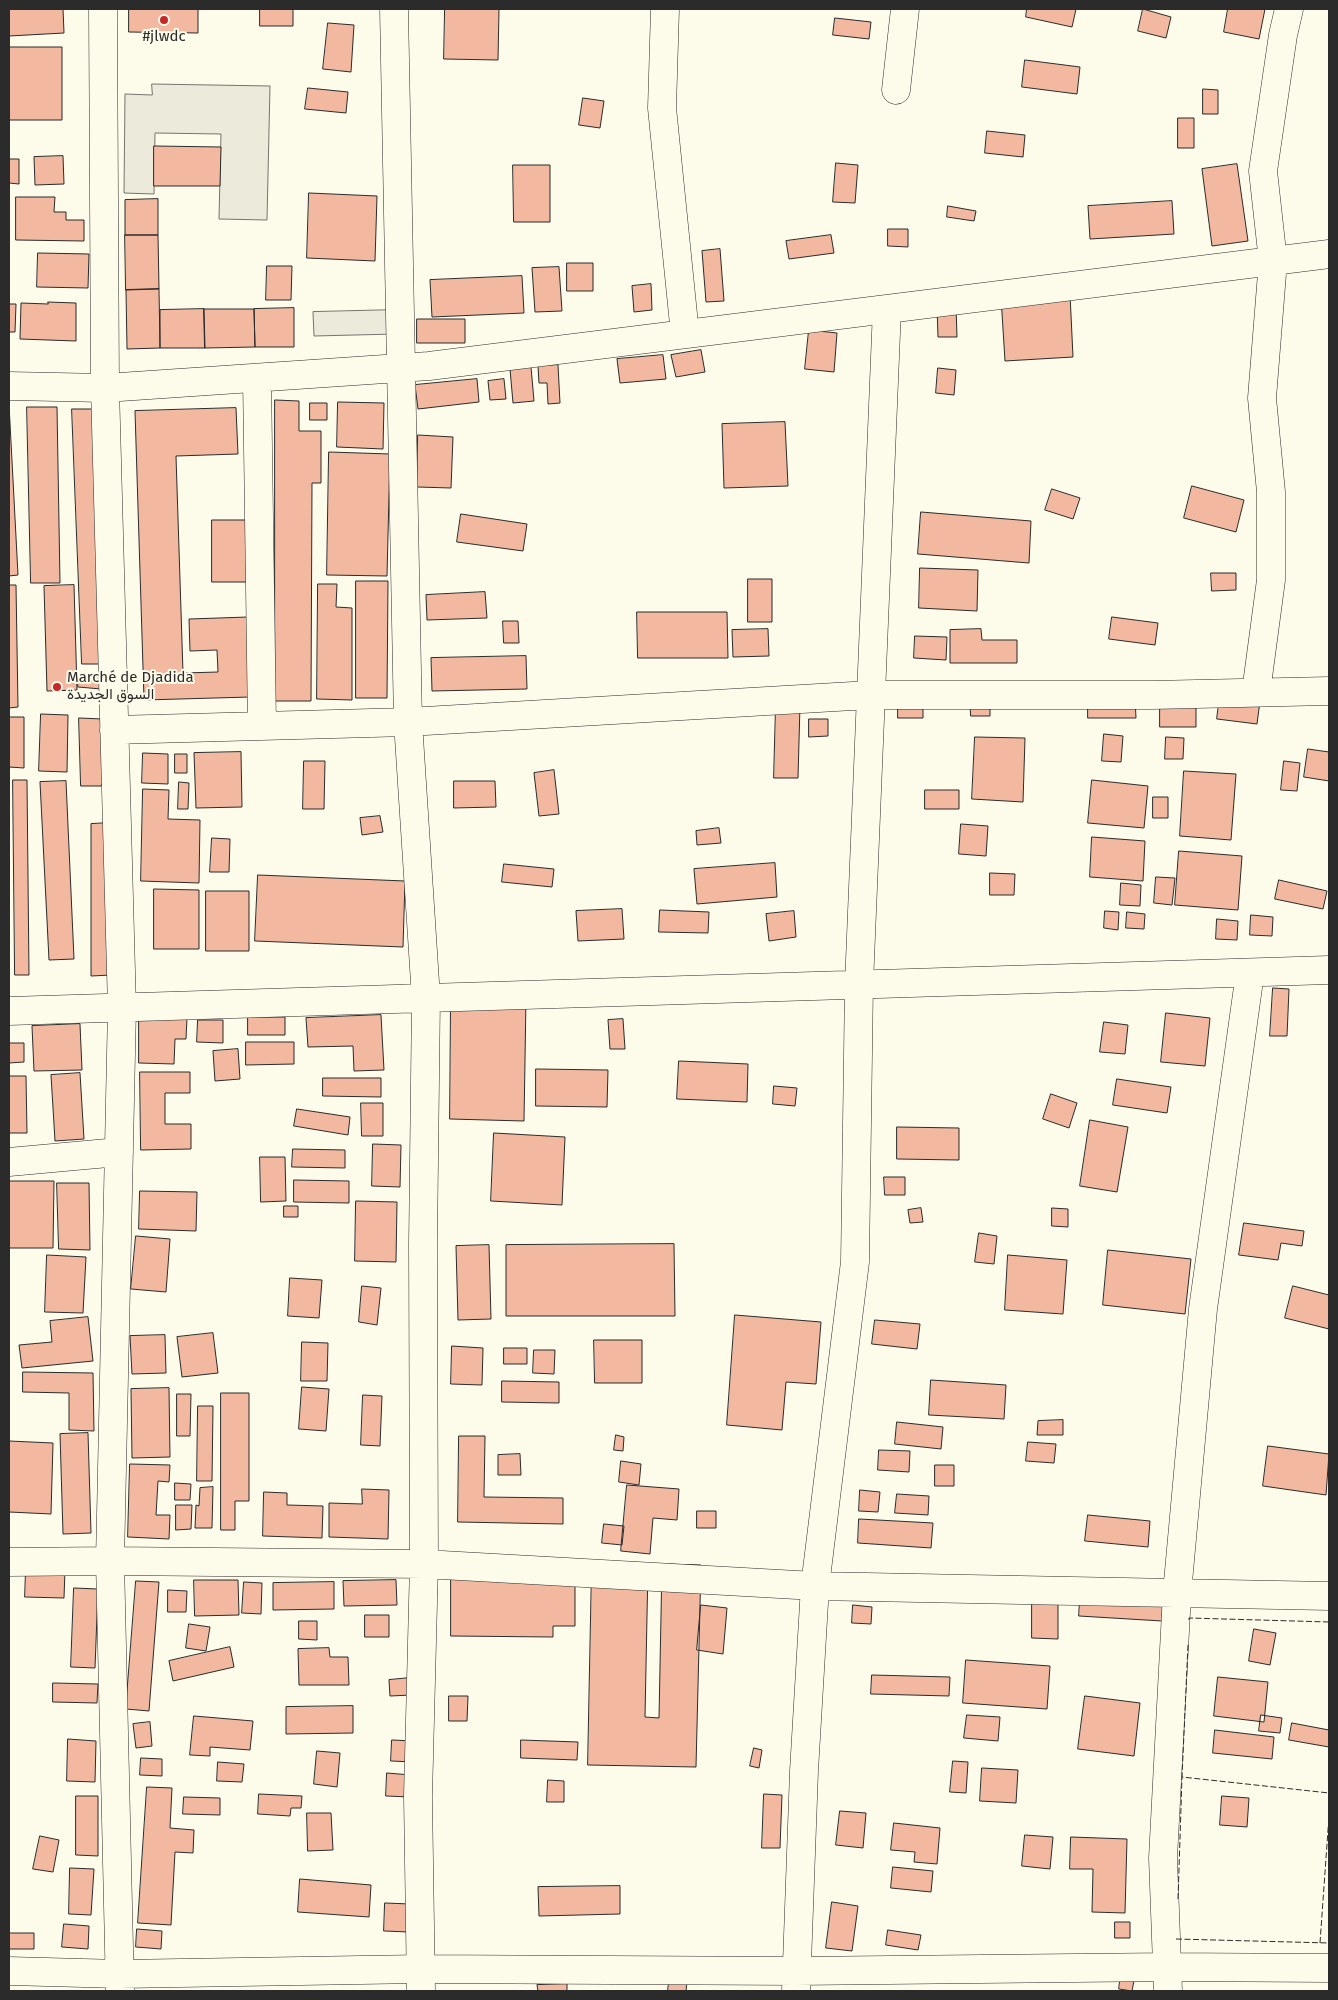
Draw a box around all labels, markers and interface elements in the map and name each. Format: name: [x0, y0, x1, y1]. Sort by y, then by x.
marker: #jlwdc: [158, 14, 170, 26]
place label: #jlwdc: [142, 28, 186, 46]
place label: Marché de Djadida السوق الجديدة: [67, 669, 194, 704]
marker: Marché de Djadida السوق الجديدة: [51, 681, 63, 693]

